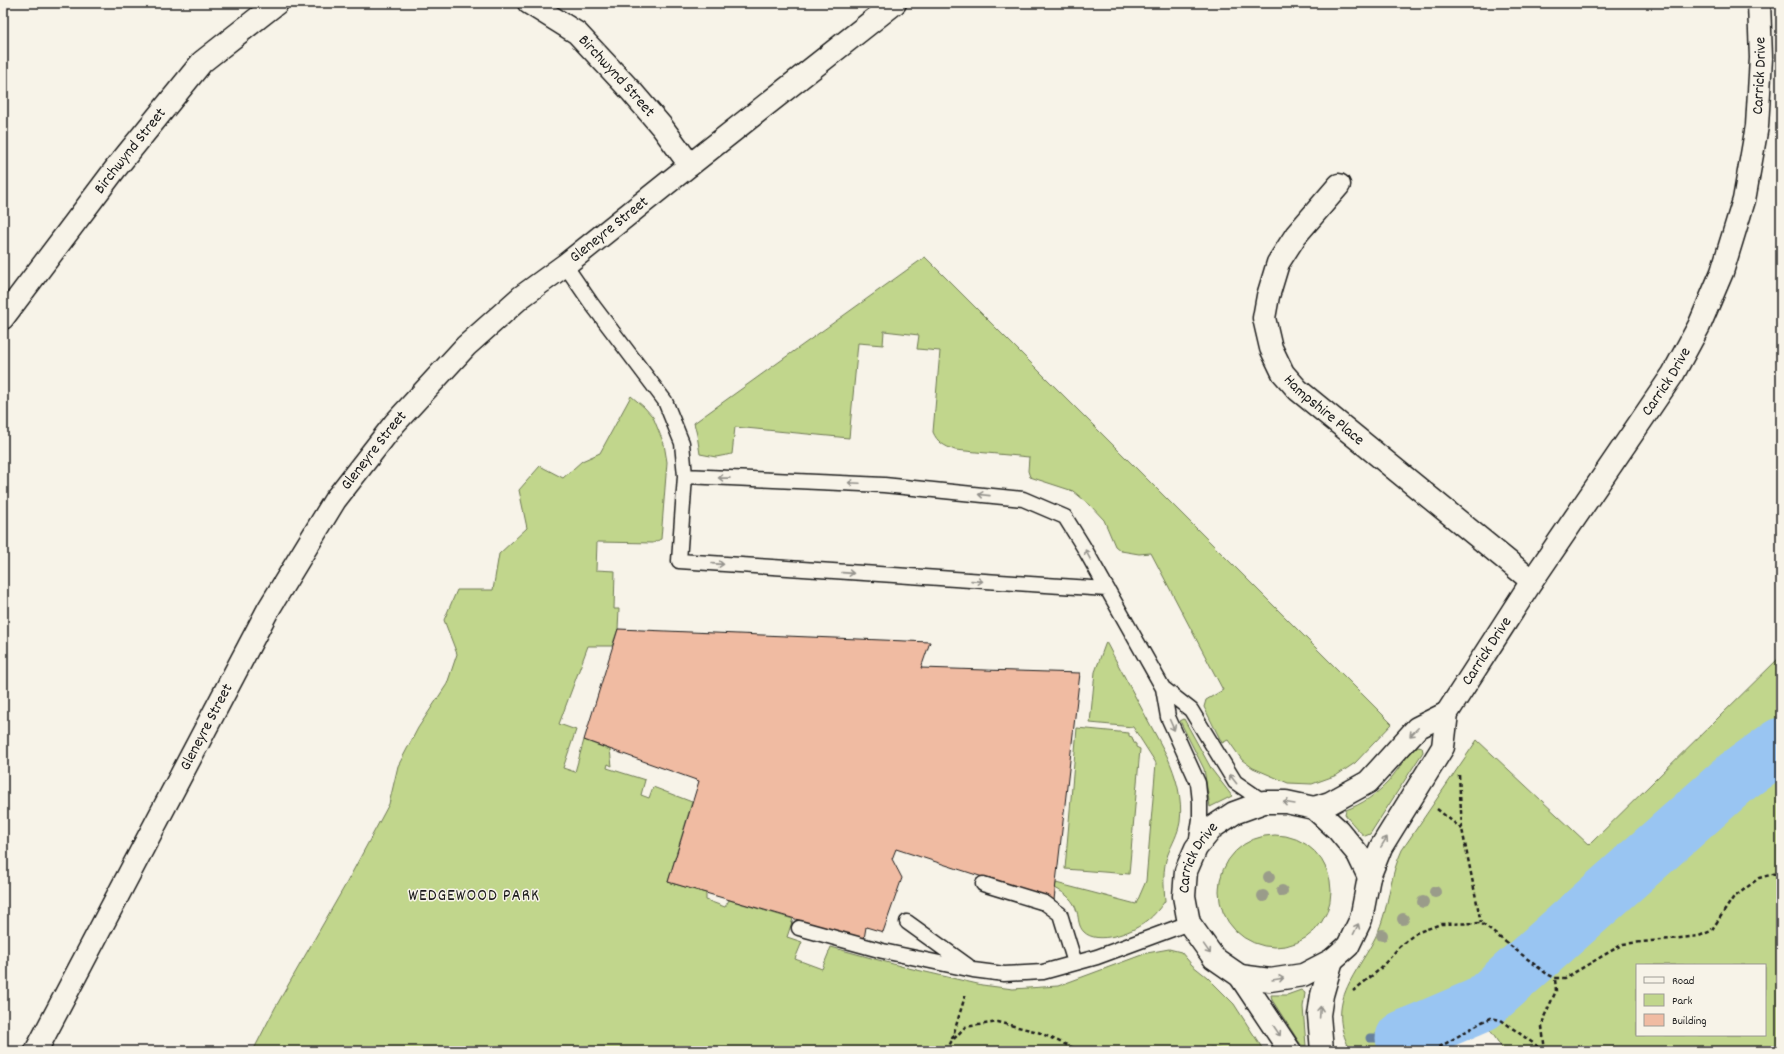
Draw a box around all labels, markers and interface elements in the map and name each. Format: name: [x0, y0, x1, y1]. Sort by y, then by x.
street label: Birchwynd Street: [573, 30, 660, 122]
street label: Carrick Drive: [1746, 36, 1773, 115]
street label: Birchwynd Street: [89, 103, 172, 199]
street label: Gleneyre Street: [565, 191, 654, 269]
street label: Carrick Drive: [1636, 343, 1697, 421]
street label: Hampshire Place: [1278, 369, 1369, 451]
street label: Gleneyre Street: [335, 406, 412, 495]
one-way arrow: [718, 475, 731, 482]
one-way arrow: [848, 479, 861, 487]
one-way arrow: [978, 491, 991, 499]
one-way arrow: [1084, 549, 1091, 561]
one-way arrow: [711, 560, 724, 568]
one-way arrow: [841, 569, 854, 576]
one-way arrow: [970, 578, 983, 585]
street label: Carrick Drive: [1456, 612, 1518, 690]
street label: Gleneyre Street: [174, 679, 239, 775]
one-way arrow: [1169, 719, 1176, 731]
one-way arrow: [1409, 727, 1419, 737]
one-way arrow: [1229, 773, 1237, 784]
one-way arrow: [1283, 799, 1296, 807]
street label: Carrick Drive: [1173, 817, 1224, 894]
one-way arrow: [1380, 836, 1388, 847]
district label: WEDGEWOOD PARK: [408, 885, 540, 909]
one-way arrow: [1353, 924, 1360, 936]
one-way arrow: [1203, 943, 1211, 954]
legend: [1636, 964, 1766, 1036]
text: Road: [1672, 973, 1694, 990]
one-way arrow: [1272, 975, 1285, 983]
text: Park: [1672, 993, 1693, 1010]
one-way arrow: [1317, 1006, 1324, 1019]
text: Building: [1672, 1013, 1707, 1030]
one-way arrow: [1273, 1026, 1281, 1037]

